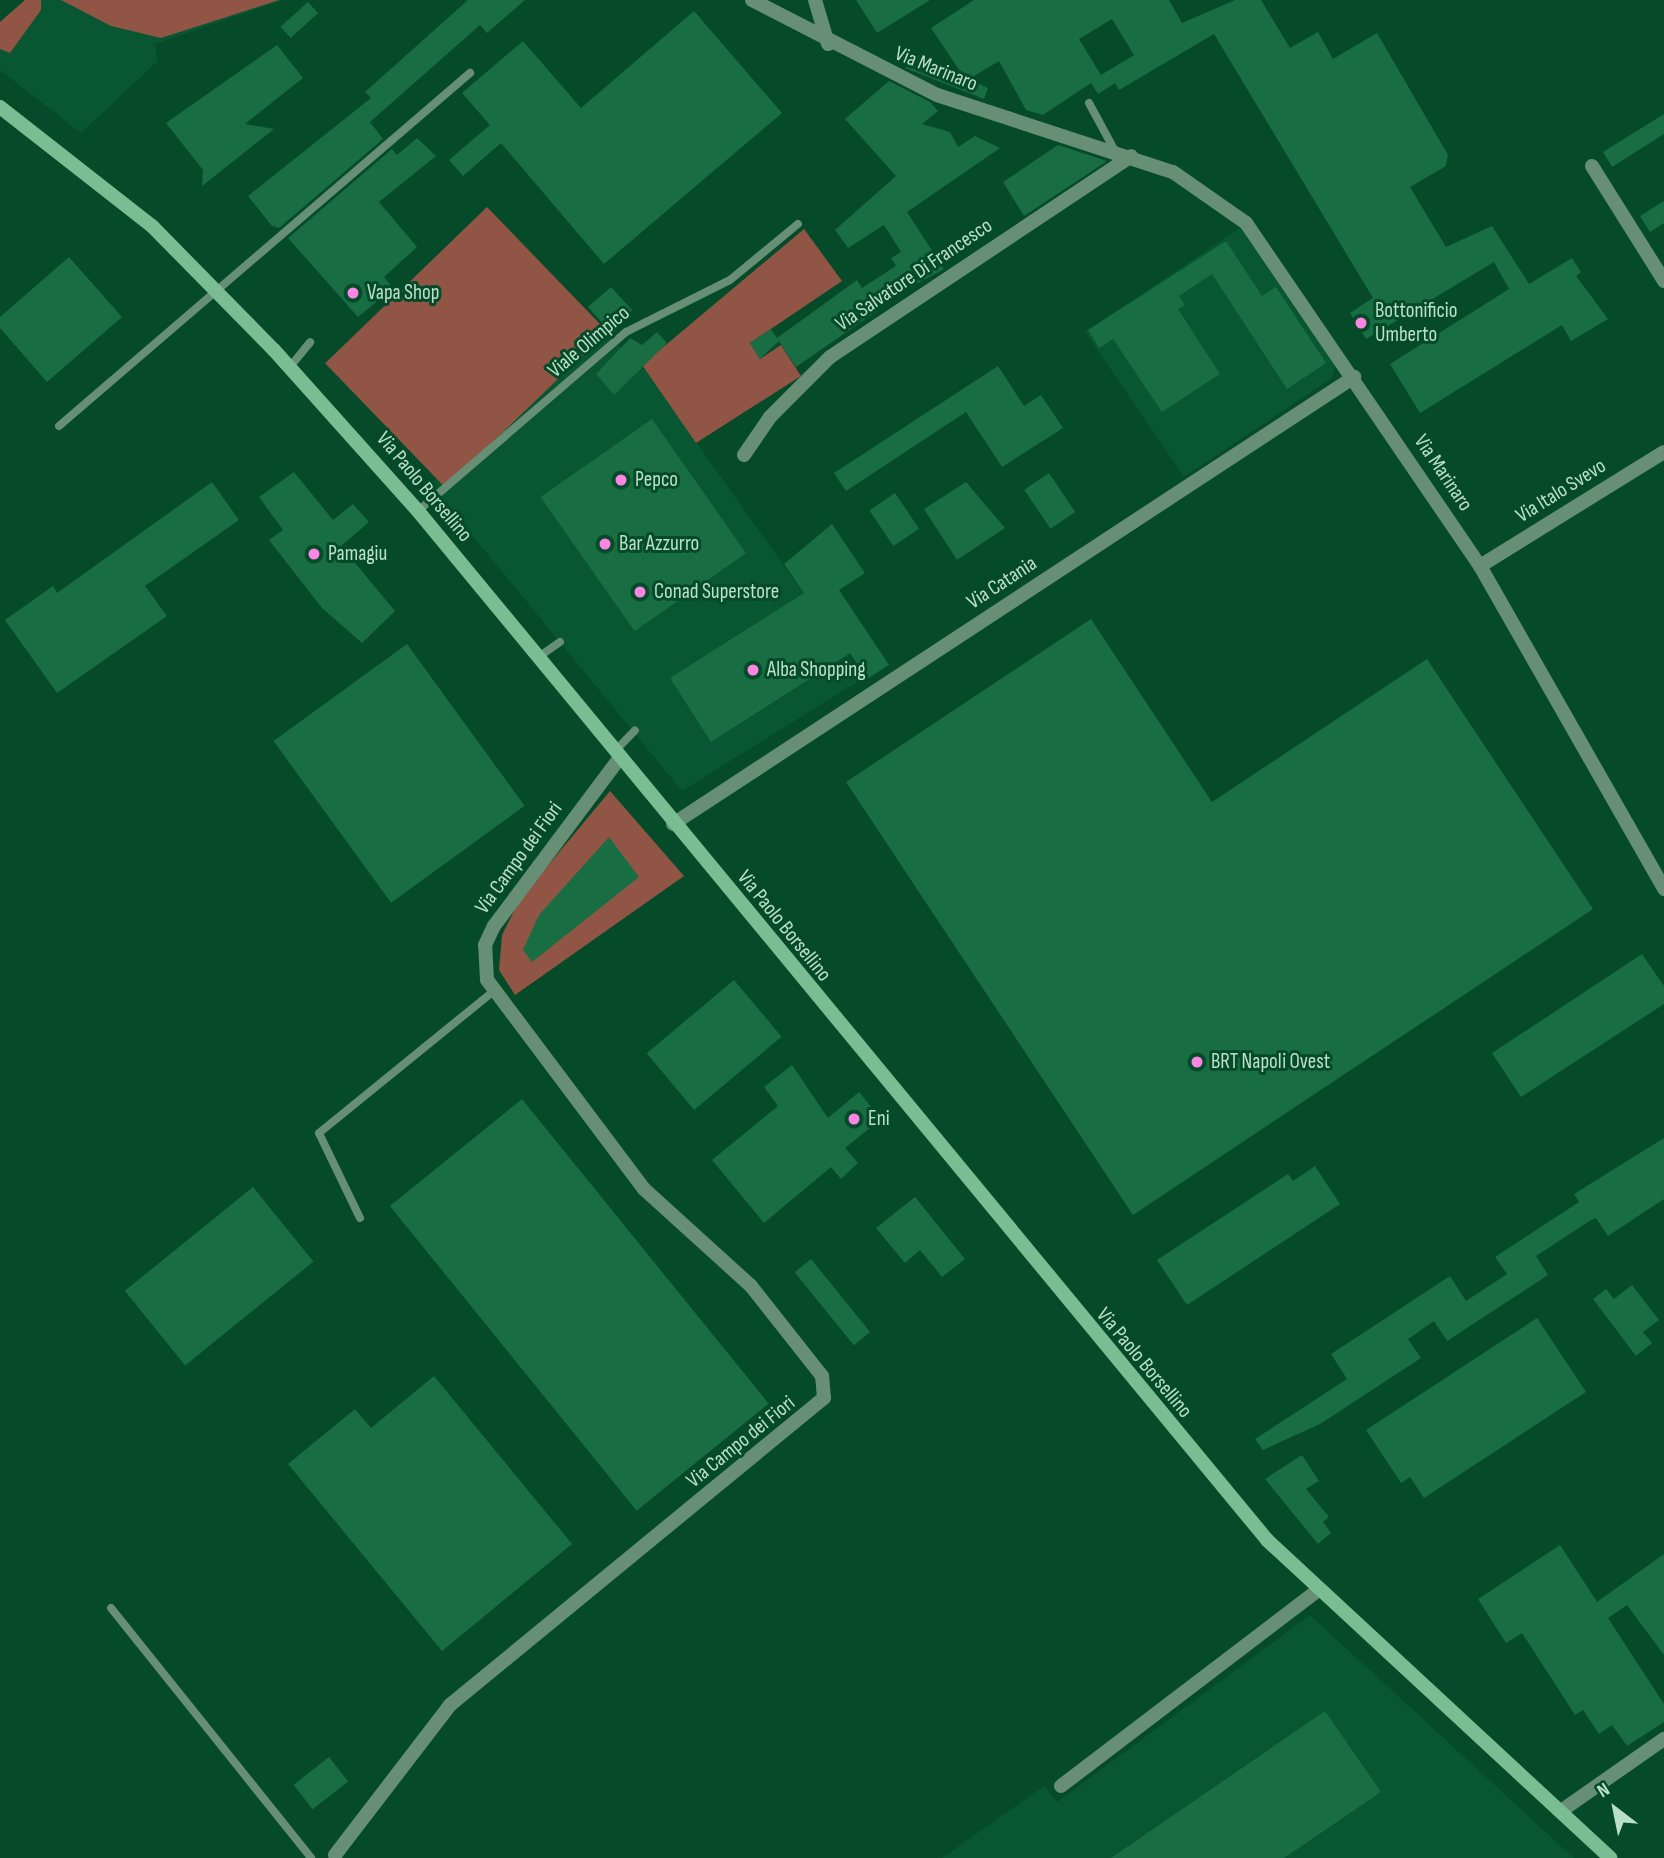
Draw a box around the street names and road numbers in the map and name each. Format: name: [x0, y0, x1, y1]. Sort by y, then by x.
street label: Via Marinaro: [891, 41, 981, 97]
street label: Via Salvatore Di Francesco: [831, 213, 997, 337]
street label: Viale Olimpico: [543, 301, 635, 383]
street label: Via Paolo Borsellino: [371, 427, 477, 547]
street label: Via Marinaro: [1408, 430, 1478, 516]
street label: Via Italo Svevo: [1511, 453, 1611, 529]
street label: Via Catania: [962, 551, 1042, 615]
street label: Via Campo dei Fiori: [470, 797, 568, 919]
street label: Via Paolo Borsellino: [731, 865, 837, 987]
street label: Via Paolo Borsellino: [1091, 1303, 1197, 1423]
street label: Via Campo dei Fiori: [682, 1391, 800, 1493]

